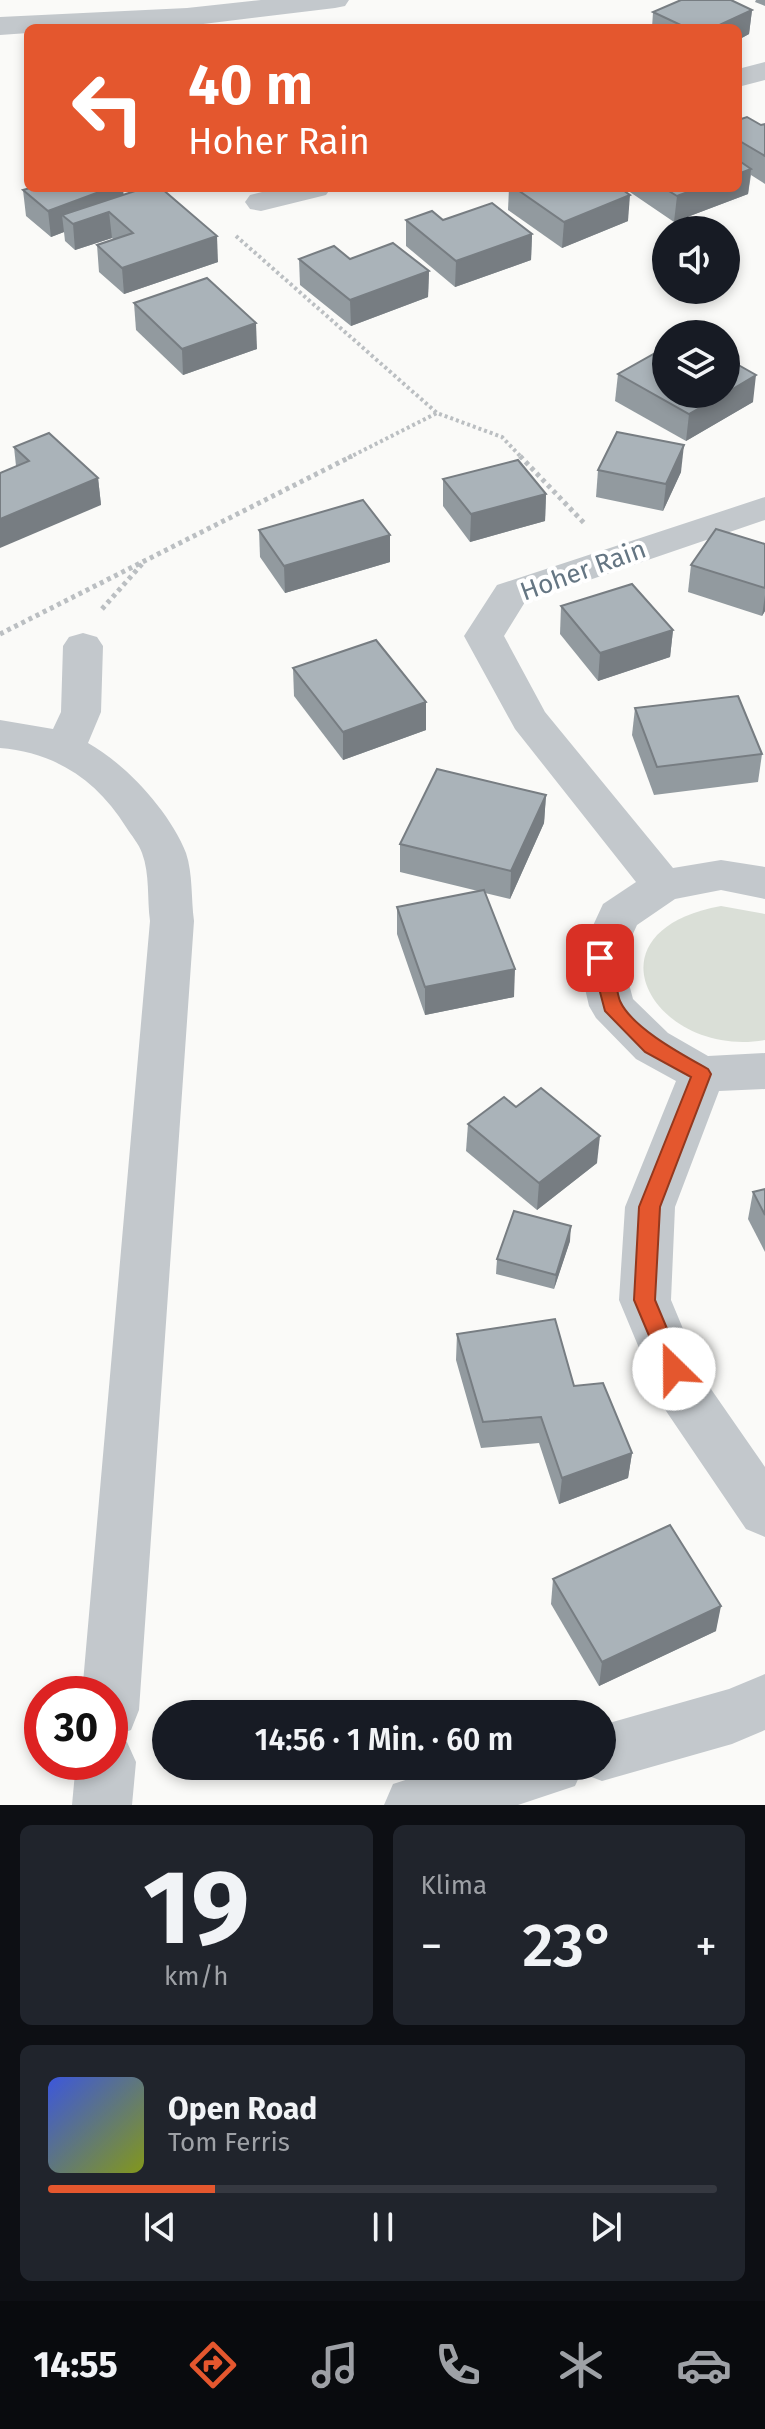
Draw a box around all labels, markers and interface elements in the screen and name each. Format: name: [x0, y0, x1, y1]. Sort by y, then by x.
text: 40 m: [188, 52, 313, 119]
icon: left: [56, 56, 160, 160]
text: Hoher Rain: [188, 120, 370, 164]
map controls: [652, 216, 740, 408]
button: sound: [652, 216, 740, 304]
button: layers: [652, 320, 740, 408]
street label: Hoher Rain: [516, 533, 650, 608]
pin: [566, 924, 634, 992]
icon: arrive: [578, 936, 622, 980]
position arrow: [632, 1327, 716, 1411]
speed limit sign: 30: [24, 1676, 128, 1780]
text: 14:56 · 1 Min. · 60 m: [255, 1722, 513, 1758]
text: 19: [143, 1846, 250, 1971]
text: Klima: [421, 1870, 487, 1901]
text: 23°: [522, 1910, 615, 1982]
text: −: [421, 1920, 443, 1973]
text: +: [695, 1920, 717, 1973]
text: km/h: [164, 1961, 228, 1992]
text: Open Road: [168, 2091, 317, 2127]
text: Tom Ferris: [168, 2127, 290, 2158]
icon: previous: [138, 2205, 182, 2249]
icon: pause: [361, 2205, 405, 2249]
icon: next: [584, 2205, 628, 2249]
icon: directions: [185, 2337, 241, 2393]
icon: music: [307, 2337, 363, 2393]
icon: phone: [430, 2337, 486, 2393]
icon: climate: [553, 2337, 609, 2393]
icon: car: [676, 2337, 732, 2393]
text: 14:55: [33, 2343, 118, 2387]

